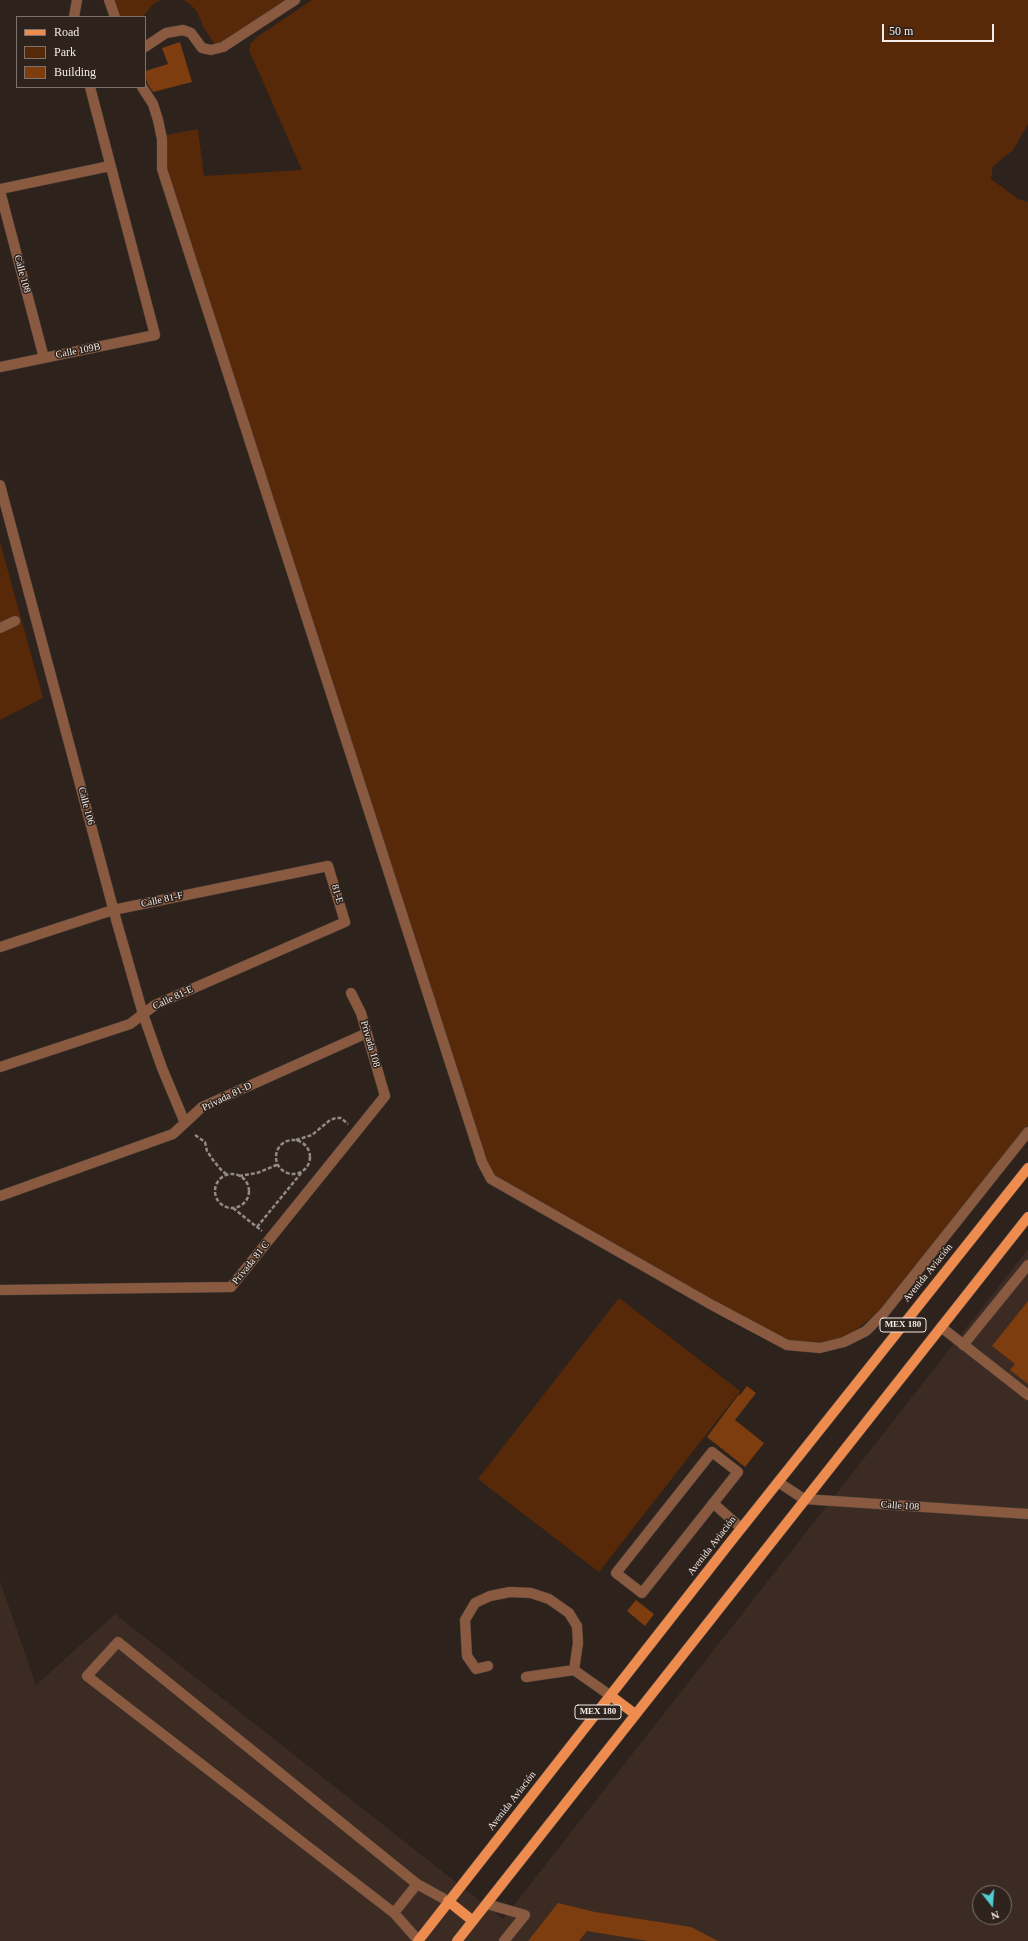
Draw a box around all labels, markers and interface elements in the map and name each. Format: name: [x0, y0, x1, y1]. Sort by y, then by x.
legend: [16, 16, 146, 88]
scale bar: [884, 16, 996, 42]
text: 50 m: [889, 24, 913, 38]
text: Road: [54, 25, 79, 39]
text: Park: [54, 45, 76, 59]
text: Building: [54, 65, 96, 79]
street label: Calle 108: [11, 254, 33, 294]
street label: Calle 109B: [55, 341, 101, 361]
street label: Calle 106: [75, 786, 97, 826]
street label: 81-E: [328, 883, 346, 905]
street label: Calle 81-F: [140, 890, 184, 910]
street label: Calle 81-E: [151, 983, 195, 1013]
street label: Privada 108: [358, 1019, 382, 1069]
street label: Privada 81-D: [200, 1080, 254, 1114]
street label: Privada 81 C: [230, 1239, 272, 1287]
street label: Avenida Aviación: [901, 1241, 955, 1305]
road number: MEX 180: [880, 1318, 926, 1332]
street label: Calle 108: [880, 1499, 920, 1513]
street label: Avenida Aviación: [685, 1514, 739, 1578]
road number: MEX 180: [575, 1705, 621, 1719]
street label: Avenida Aviación: [485, 1769, 539, 1833]
north arrow: [972, 1885, 1012, 1925]
text: N: [990, 1909, 1001, 1922]

